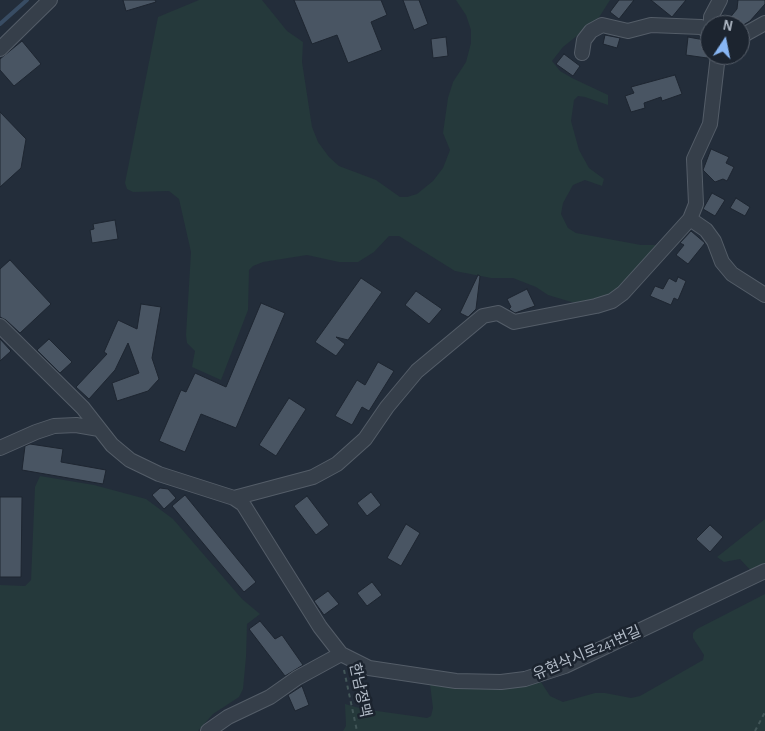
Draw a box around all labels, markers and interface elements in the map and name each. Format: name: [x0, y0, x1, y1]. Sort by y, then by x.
north arrow: [700, 15, 750, 65]
text: N: [722, 18, 734, 34]
street label: 유현삭시로241번길: [530, 622, 644, 684]
street label: 한남정맥: [345, 661, 375, 719]

